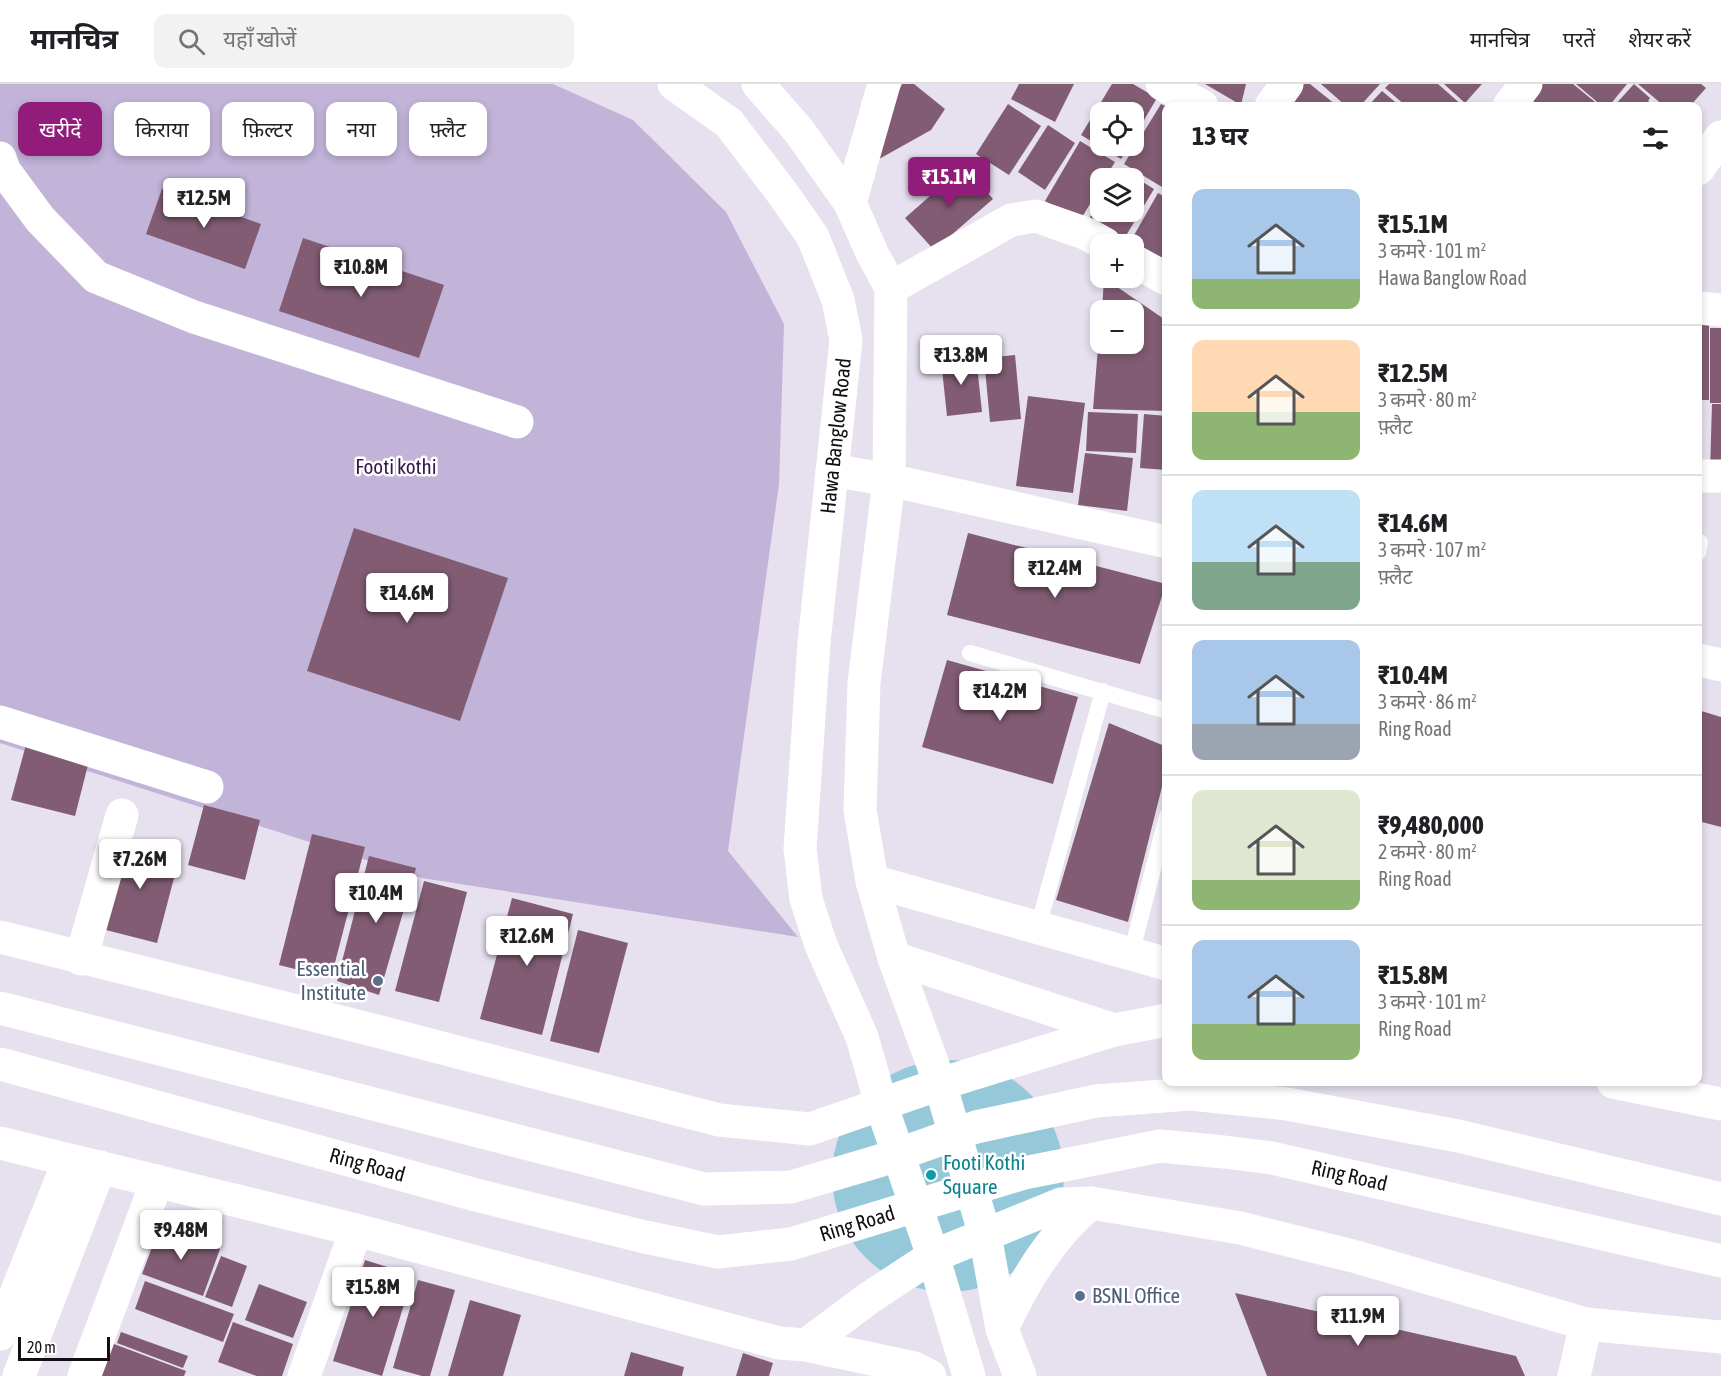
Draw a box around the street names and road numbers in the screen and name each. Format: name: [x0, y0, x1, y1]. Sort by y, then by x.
street label: Hawa Banglow Road: [815, 357, 855, 515]
street label: Ring Road: [327, 1142, 408, 1186]
street label: Ring Road: [1309, 1154, 1390, 1195]
street label: Ring Road: [816, 1200, 897, 1246]

